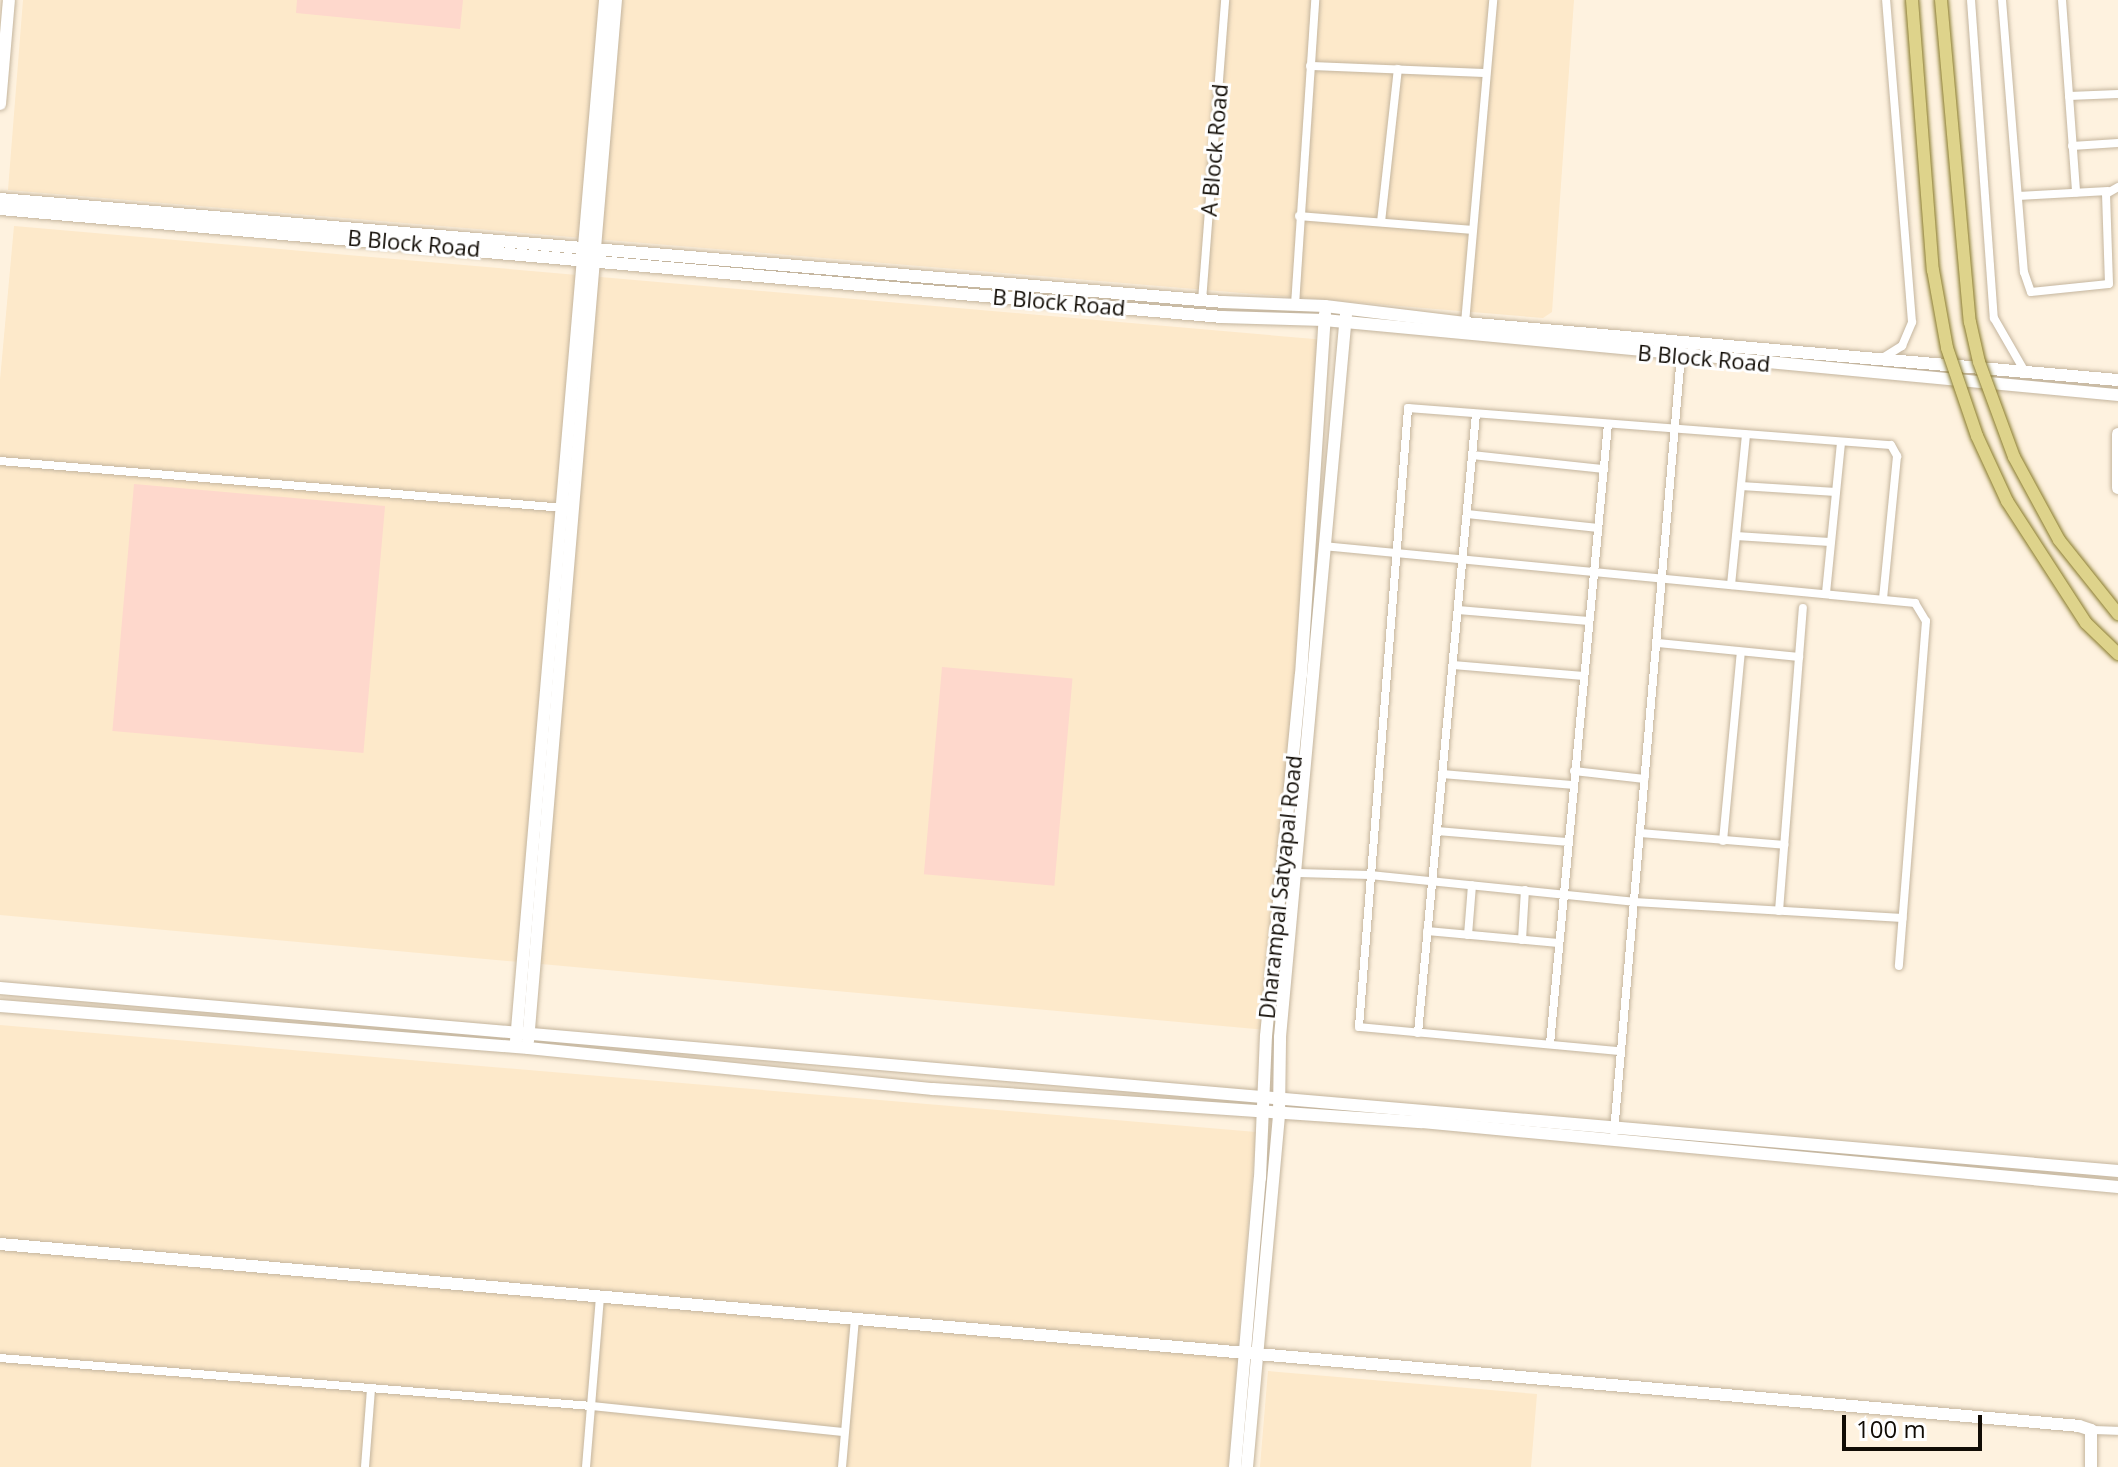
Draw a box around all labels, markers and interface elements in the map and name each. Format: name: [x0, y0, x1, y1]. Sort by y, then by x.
street label: A Block Road: [1195, 83, 1233, 217]
street label: B Block Road: [346, 224, 482, 262]
street label: B Block Road: [991, 283, 1127, 321]
street label: B Block Road: [1636, 339, 1772, 377]
street label: Dharampal Satyapal Road: [1253, 754, 1307, 1020]
scale bar: [1846, 1399, 1986, 1449]
text: 100 m: [1856, 1412, 1926, 1445]

